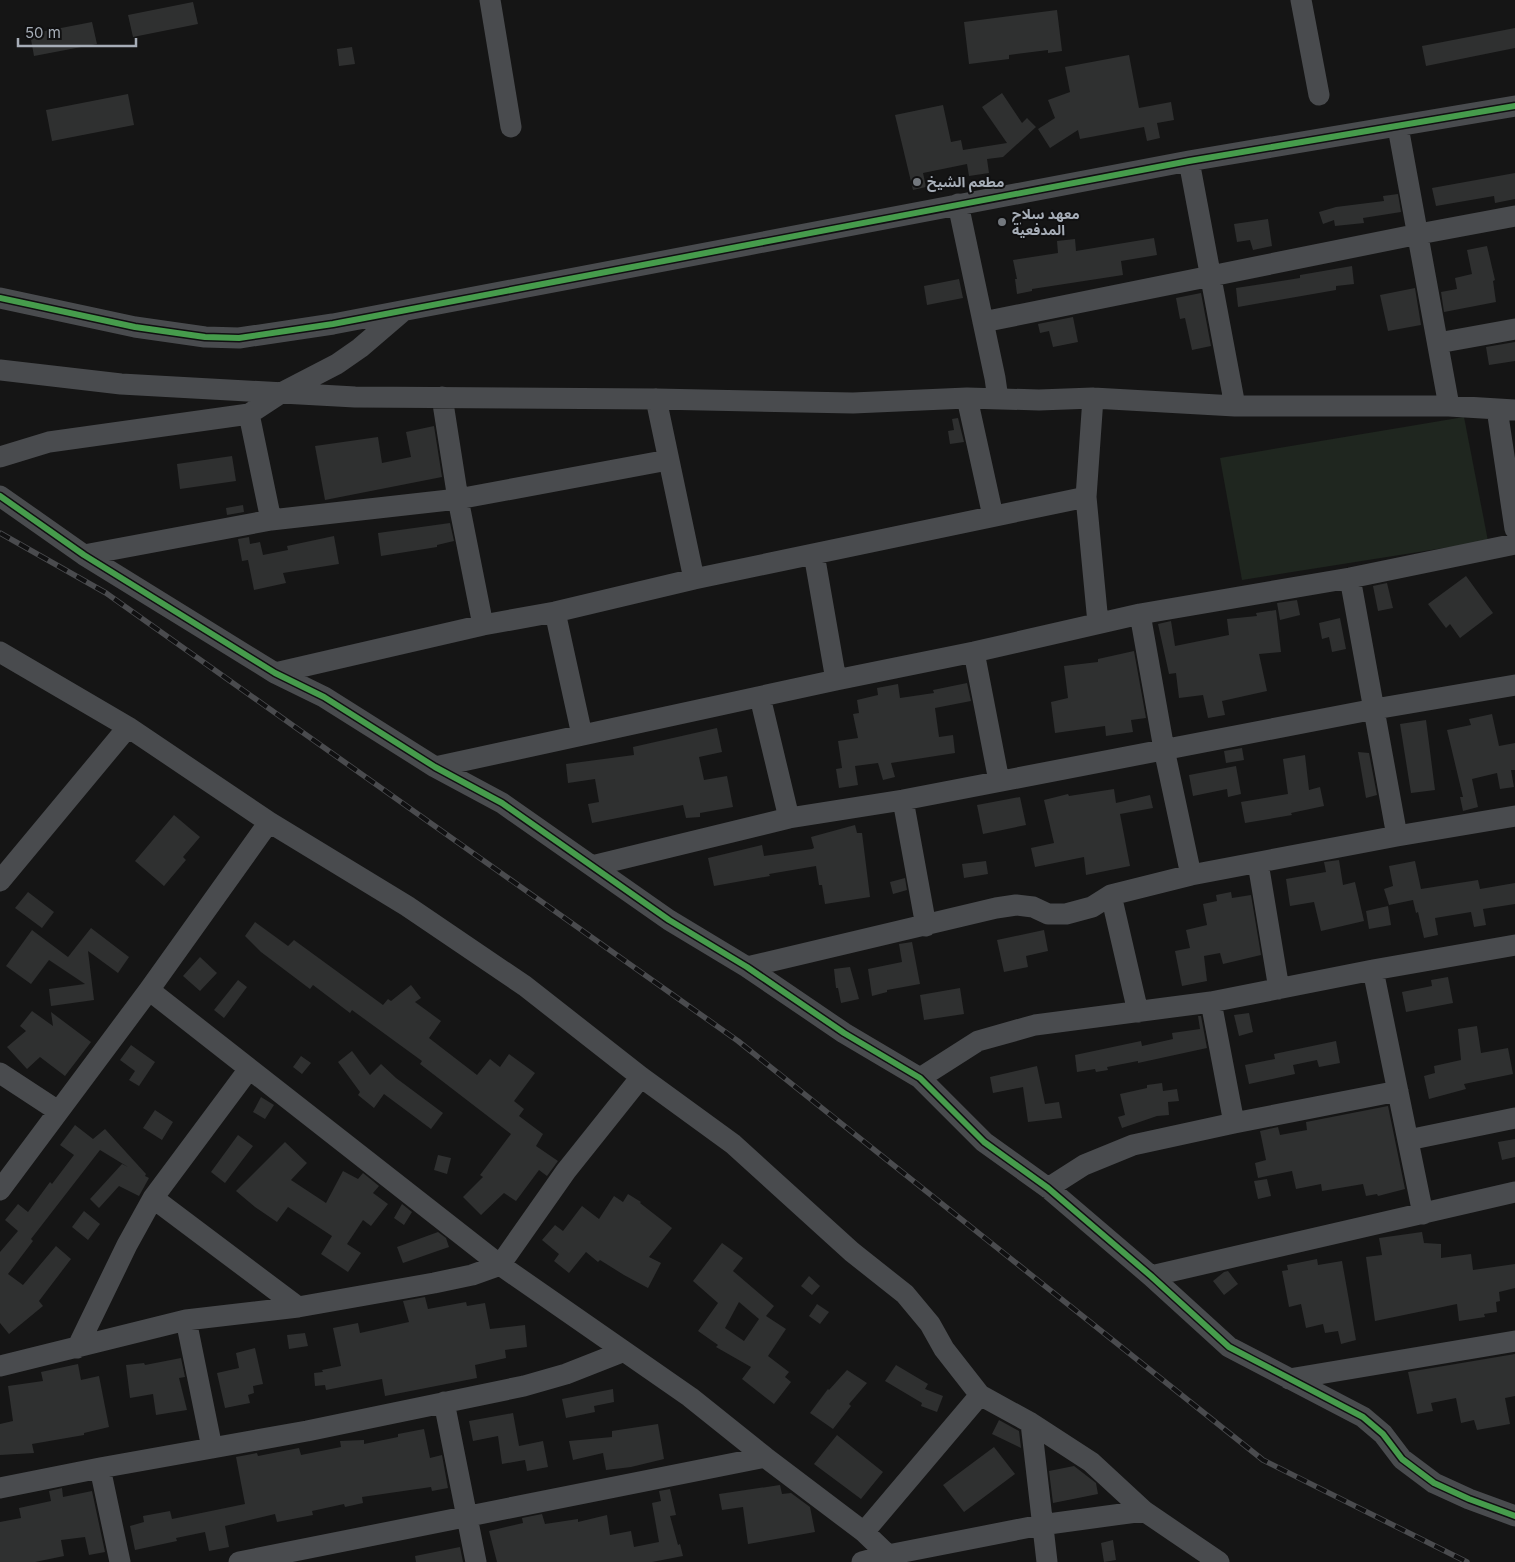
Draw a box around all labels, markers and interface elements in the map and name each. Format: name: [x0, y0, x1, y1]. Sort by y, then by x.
scale bar: [18, 15, 135, 47]
text: 50 m: [25, 23, 61, 42]
place label: مطعم الشيخ: [927, 173, 1004, 193]
marker: مطعم الشيخ: [911, 176, 923, 188]
place label: معهد سلاح المدفعية: [1012, 205, 1080, 238]
marker: معهد سلاح المدفعية: [996, 216, 1008, 228]

